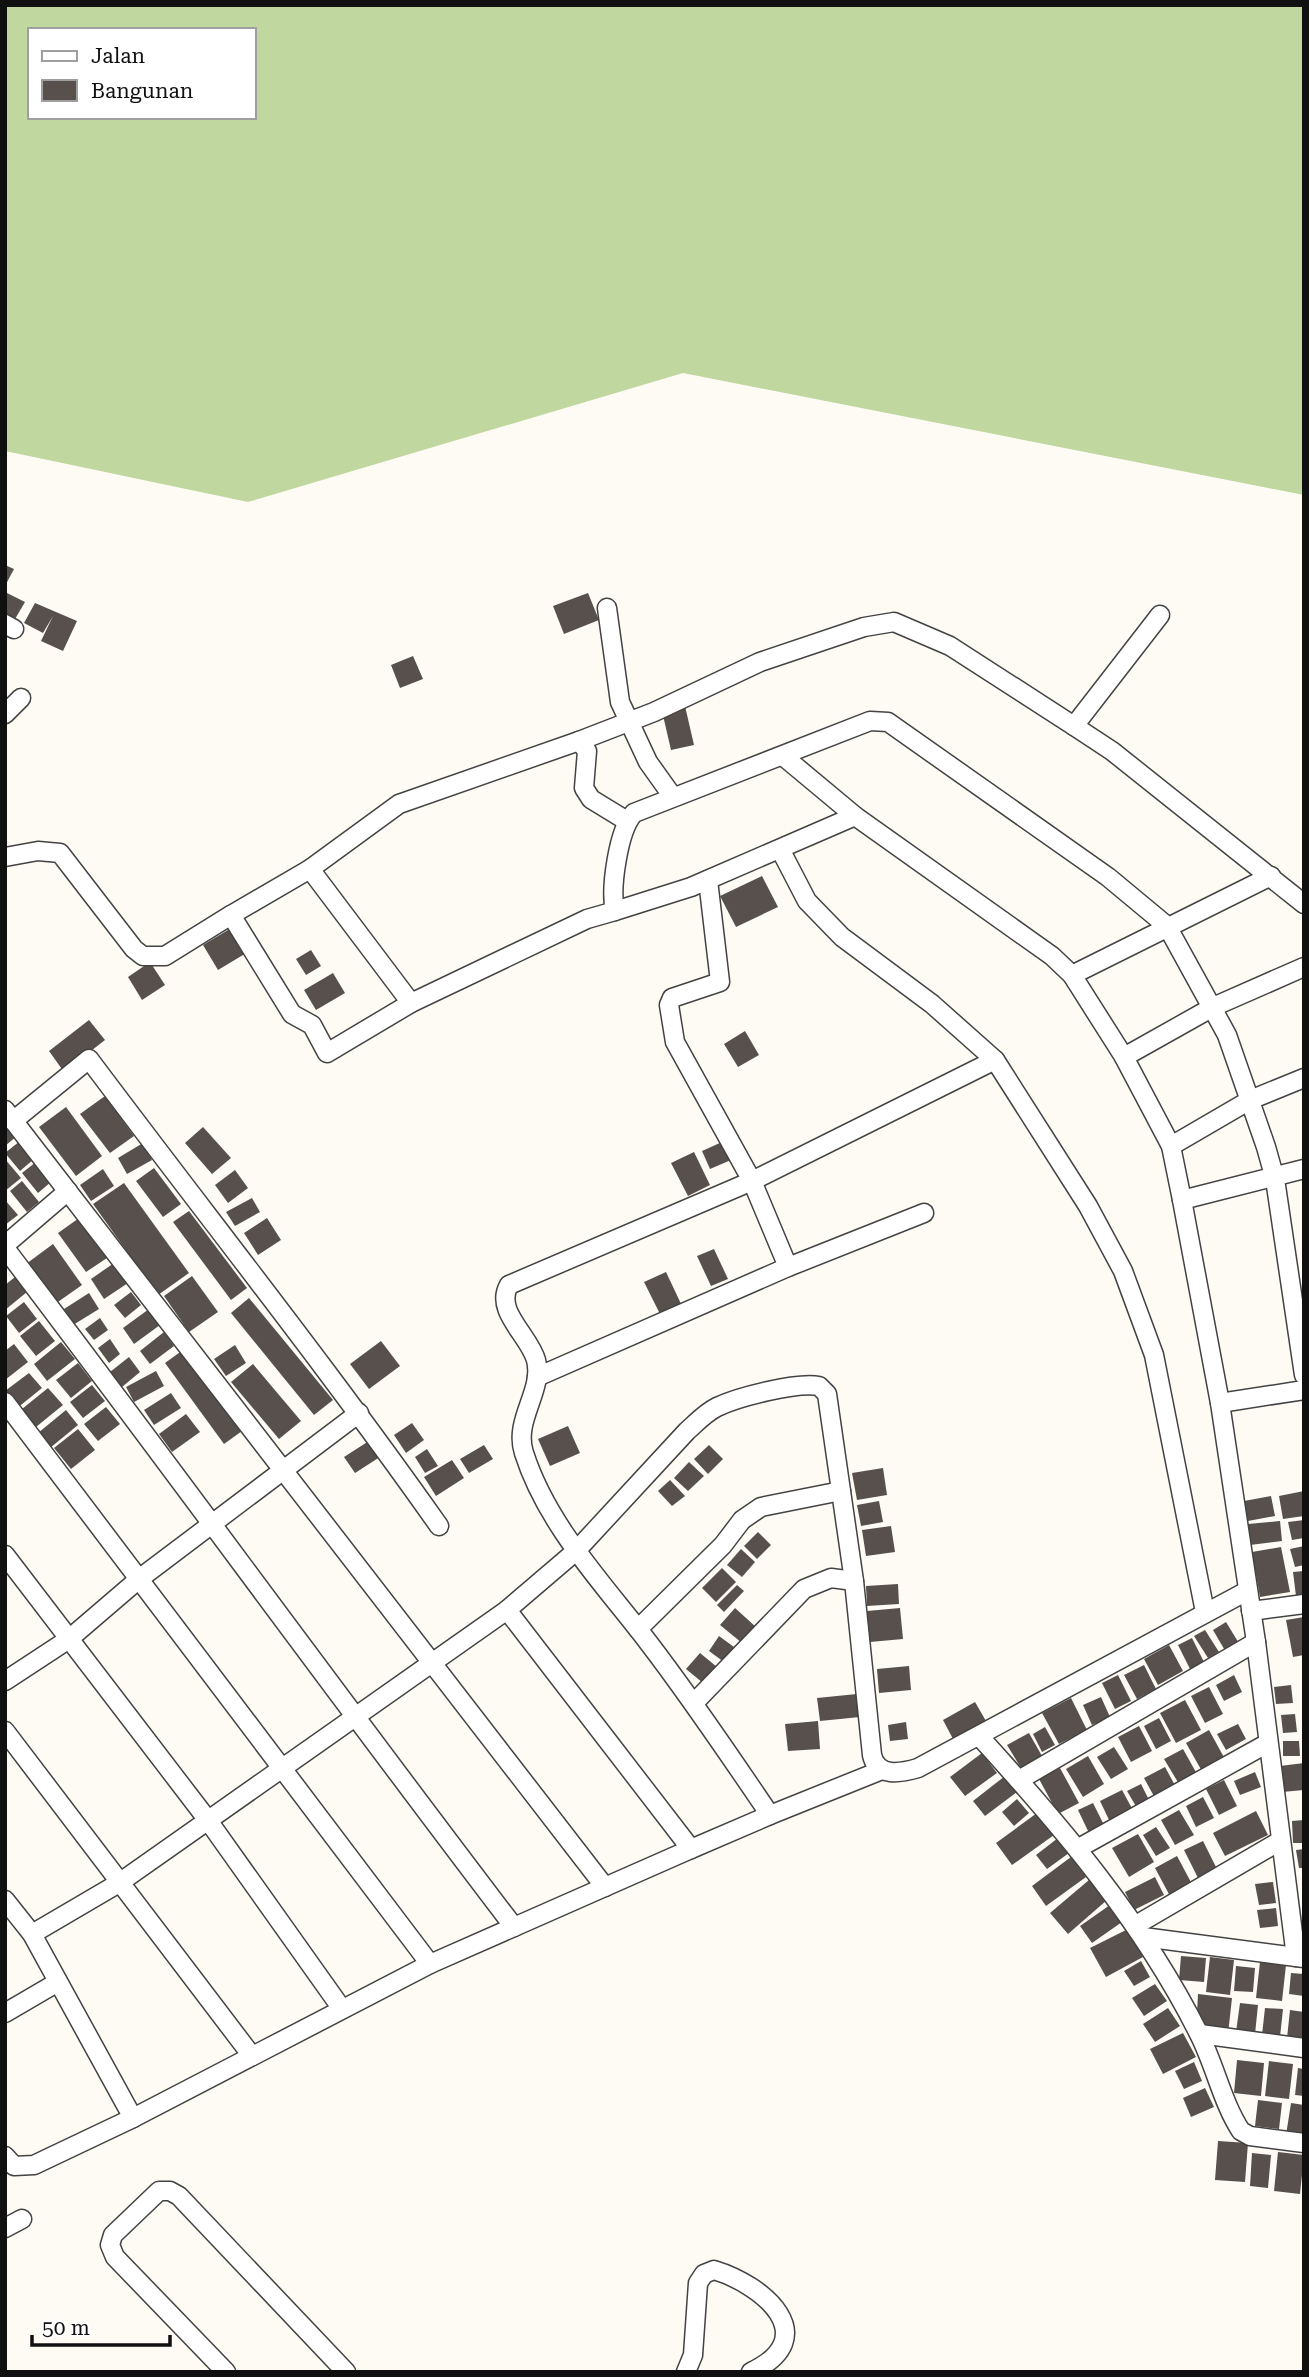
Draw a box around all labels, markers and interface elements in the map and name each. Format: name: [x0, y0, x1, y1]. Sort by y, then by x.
legend: [28, 28, 256, 119]
text: Jalan: [91, 44, 146, 68]
text: Bangunan: [91, 79, 194, 103]
scale bar: [32, 2304, 170, 2348]
text: 50 m: [42, 2316, 90, 2340]

